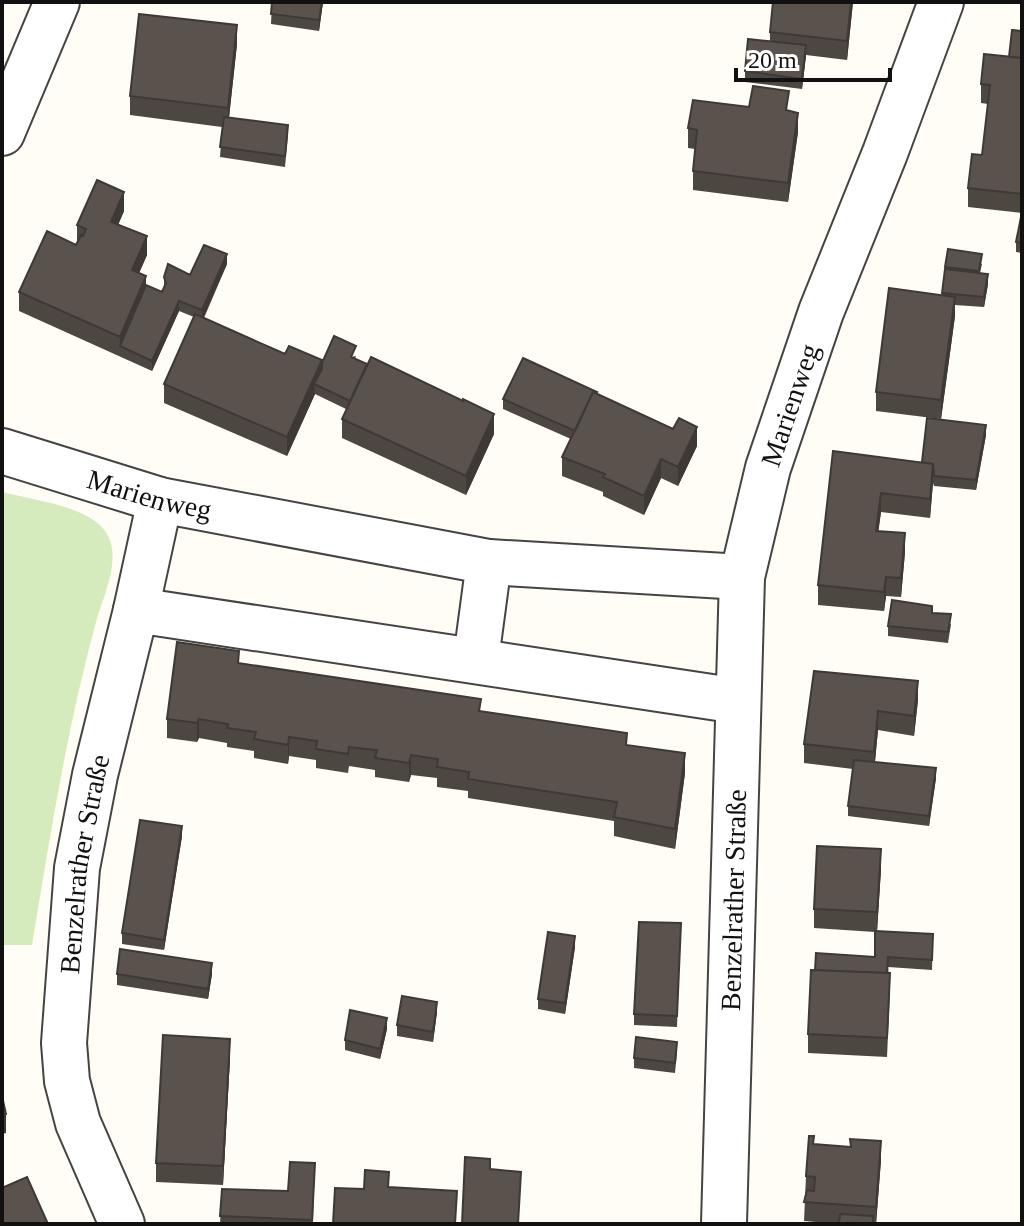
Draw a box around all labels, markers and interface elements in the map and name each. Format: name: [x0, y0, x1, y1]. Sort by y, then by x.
scale bar: [736, 32, 890, 82]
text: 20 m: [748, 47, 797, 73]
street label: Marienweg: [754, 339, 825, 470]
street label: Marienweg: [84, 463, 214, 525]
street label: Benzelrather Straße: [54, 751, 115, 975]
street label: Benzelrather Straße: [714, 789, 752, 1011]

